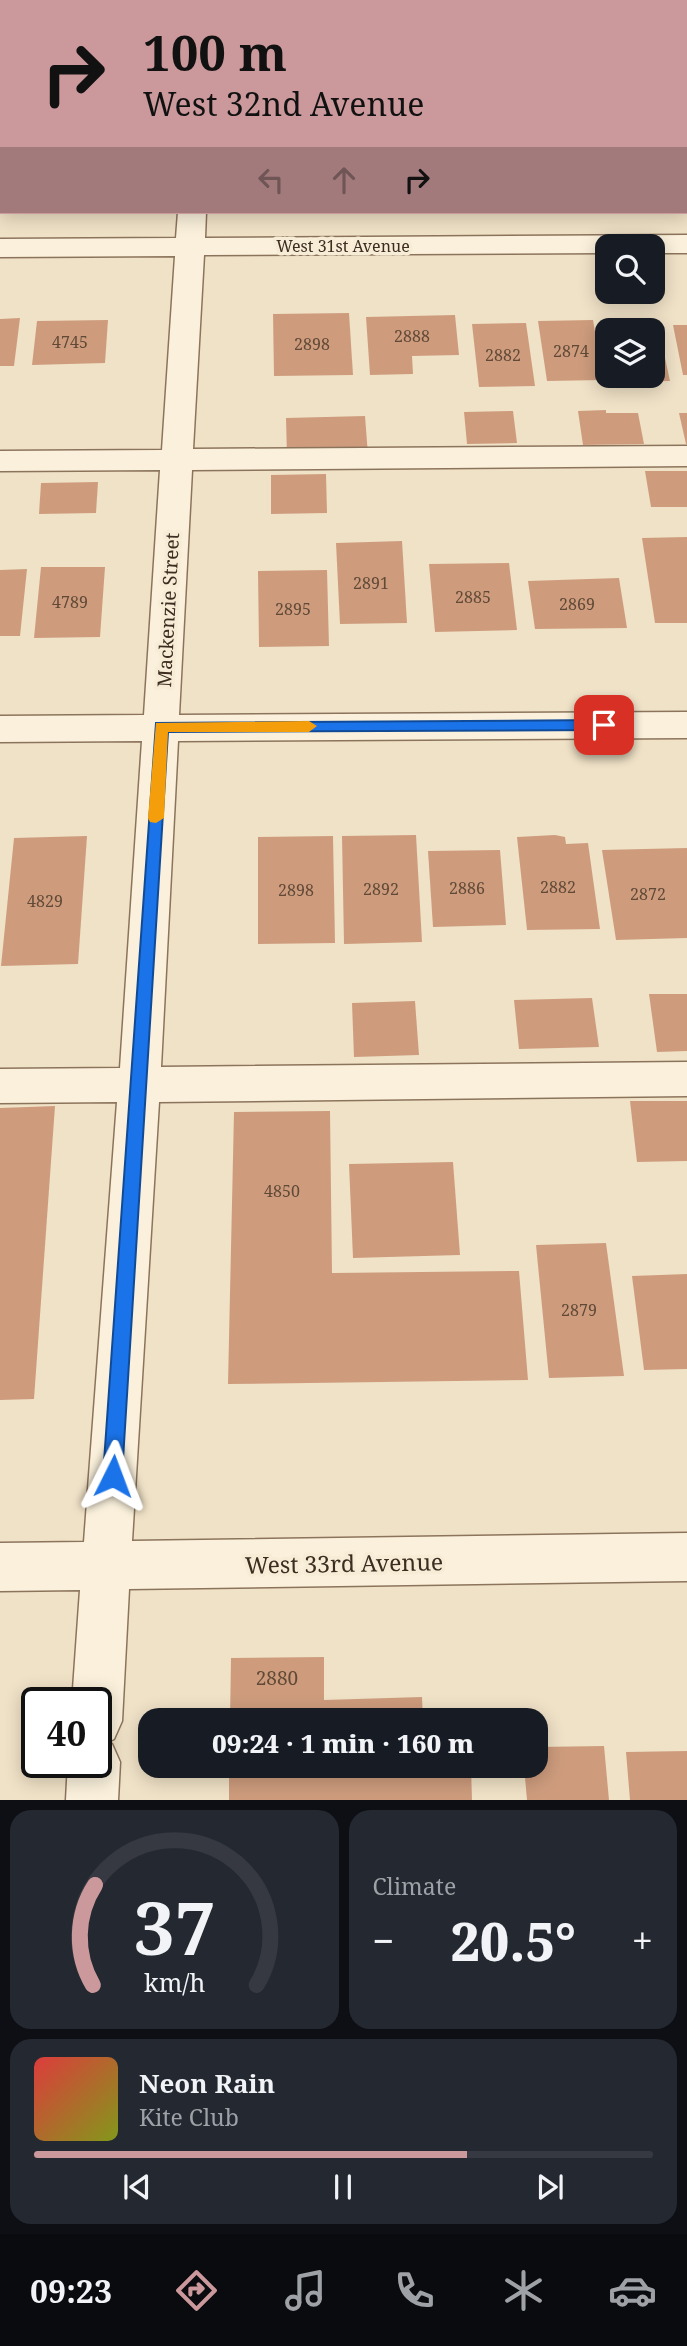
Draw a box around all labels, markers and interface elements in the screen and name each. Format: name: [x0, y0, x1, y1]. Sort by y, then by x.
text: 100 m: [143, 19, 287, 85]
icon: right: [28, 28, 119, 119]
text: West 32nd Avenue: [143, 82, 424, 125]
icon: left: [252, 161, 290, 199]
icon: ahead: [325, 161, 363, 199]
icon: right: [398, 161, 436, 199]
map controls: [595, 234, 665, 388]
button: search: [595, 234, 665, 304]
street label: West 31st Avenue: [276, 235, 410, 257]
button: layers: [595, 318, 665, 388]
house number: 2888: [394, 325, 430, 347]
house number: 4745: [52, 331, 88, 353]
house number: 2898: [294, 333, 330, 355]
house number: 2874: [553, 340, 589, 362]
house number: 2882: [485, 344, 521, 366]
street label: Mackenzie Street: [151, 532, 185, 688]
house number: 2891: [353, 572, 389, 594]
house number: 2885: [455, 586, 491, 608]
house number: 4789: [52, 591, 88, 613]
house number: 2869: [559, 593, 595, 615]
house number: 2895: [275, 598, 311, 620]
pin: [574, 695, 634, 755]
icon: arrive: [585, 706, 623, 744]
house number: 2882: [540, 876, 576, 898]
house number: 2886: [449, 877, 485, 899]
house number: 2892: [363, 878, 399, 900]
house number: 2898: [278, 879, 314, 901]
house number: 2872: [630, 883, 666, 905]
house number: 4829: [27, 890, 63, 912]
house number: 4850: [264, 1180, 300, 1202]
house number: 2879: [561, 1299, 597, 1321]
position arrow: [76, 1439, 150, 1513]
street label: West 33rd Avenue: [245, 1545, 443, 1581]
house number: 2880: [256, 1665, 298, 1691]
speed limit sign: 40: [21, 1687, 112, 1778]
text: 09:24 · 1 min · 160 m: [212, 1725, 474, 1761]
text: Climate: [373, 1870, 456, 1902]
text: 37: [133, 1878, 215, 1977]
text: 20.5°: [450, 1905, 576, 1976]
text: −: [373, 1914, 395, 1966]
text: +: [632, 1914, 653, 1966]
text: km/h: [144, 1965, 205, 1999]
text: Neon Rain: [139, 2065, 275, 2101]
text: Kite Club: [139, 2101, 239, 2133]
icon: previous: [118, 2168, 156, 2206]
icon: pause: [324, 2168, 362, 2206]
icon: next: [531, 2168, 569, 2206]
icon: directions: [172, 2266, 221, 2315]
icon: music: [281, 2266, 330, 2315]
icon: phone: [390, 2266, 439, 2315]
icon: climate: [499, 2266, 548, 2315]
icon: car: [608, 2266, 657, 2315]
text: 09:23: [30, 2269, 112, 2312]

